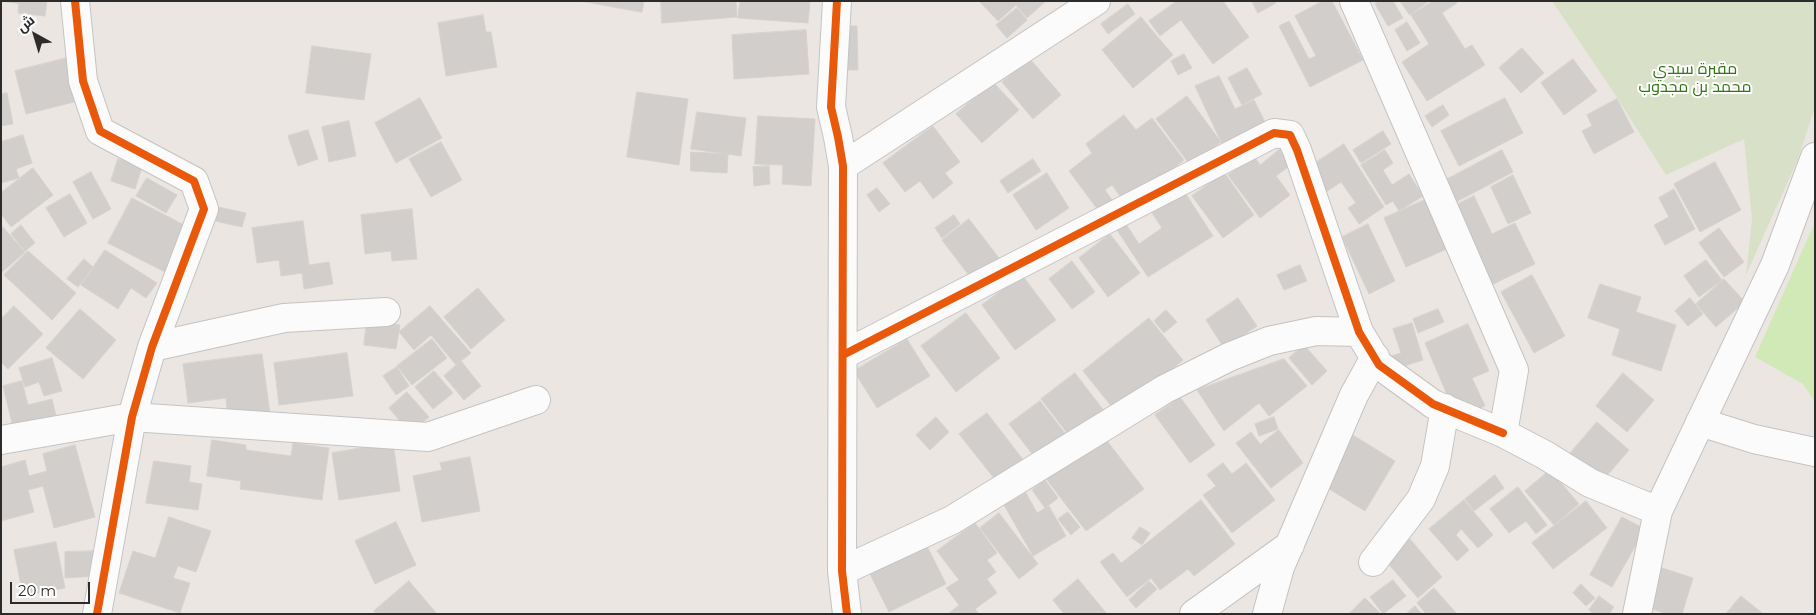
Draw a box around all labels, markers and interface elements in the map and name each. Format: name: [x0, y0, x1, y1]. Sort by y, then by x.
north arrow: [10, 10, 60, 60]
text: ش: [13, 11, 38, 36]
park label: مقبرة سيدي محمد بن مجدوب: [1639, 59, 1751, 97]
scale bar: [12, 572, 92, 604]
text: 20 m: [18, 581, 56, 600]

